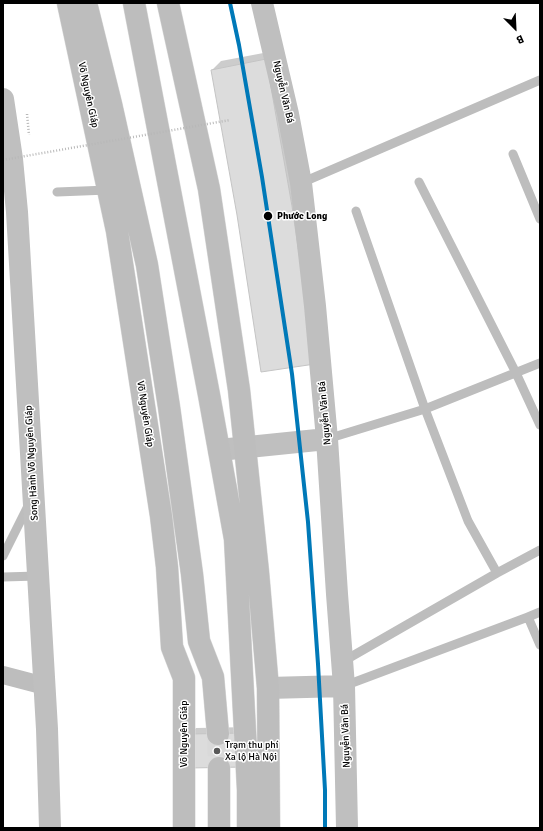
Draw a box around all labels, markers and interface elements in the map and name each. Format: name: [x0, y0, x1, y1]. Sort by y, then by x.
north arrow: [495, 8, 535, 48]
text: B: [514, 32, 526, 47]
street label: Nguyễn Văn Bá: [270, 59, 296, 125]
street label: Võ Nguyên Giáp: [75, 61, 101, 129]
marker: Phước Long: [262, 210, 274, 222]
place label: Phước Long: [277, 210, 327, 222]
street label: Võ Nguyên Giáp: [134, 380, 156, 448]
street label: Nguyễn Văn Bá: [316, 381, 334, 445]
street label: Song Hành Võ Nguyên Giáp: [23, 405, 41, 521]
street label: Võ Nguyên Giáp: [178, 701, 190, 767]
street label: Nguyễn Văn Bá: [339, 704, 353, 768]
place label: Trạm thu phí Xa lộ Hà Nội: [225, 739, 278, 762]
marker: Trạm thu phí Xa lộ Hà Nội: [212, 746, 222, 756]

